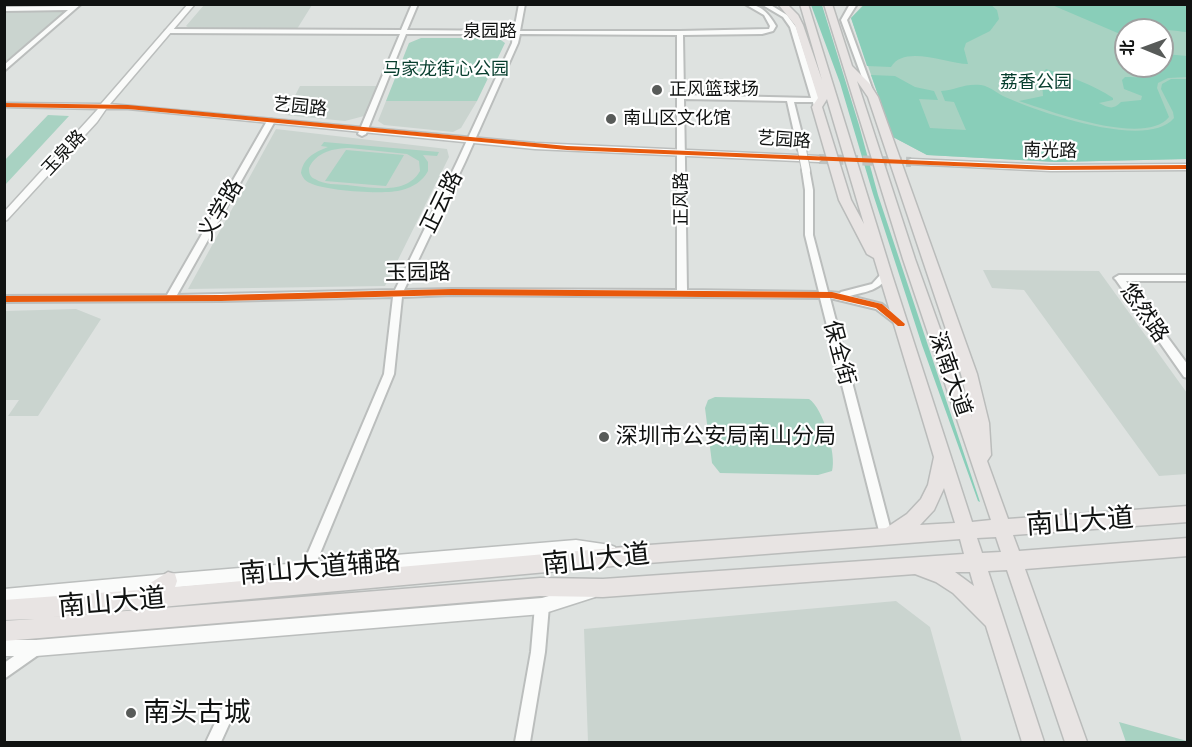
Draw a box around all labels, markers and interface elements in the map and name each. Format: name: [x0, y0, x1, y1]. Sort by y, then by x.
north arrow: [1114, 18, 1174, 78]
street label: 泉园路: [463, 21, 517, 43]
text: 北: [1118, 40, 1137, 56]
park label: 马家龙街心公园: [383, 59, 509, 81]
park label: 荔香公园: [1000, 72, 1072, 94]
place label: 正风篮球场: [669, 79, 759, 101]
marker: 正风篮球场: [650, 83, 664, 97]
street label: 艺园路: [272, 93, 328, 121]
place label: 南山区文化馆: [623, 108, 731, 130]
marker: 南山区文化馆: [604, 112, 618, 126]
street label: 玉泉路: [38, 126, 90, 180]
street label: 艺园路: [756, 127, 812, 153]
street label: 南光路: [1023, 140, 1077, 162]
street label: 正云路: [416, 167, 468, 237]
street label: 正风路: [671, 172, 693, 226]
street label: 义学路: [193, 175, 249, 245]
street label: 玉园路: [385, 259, 451, 287]
street label: 悠然路: [1114, 278, 1174, 348]
street label: 保全街: [818, 318, 860, 388]
street label: 深南大道: [923, 328, 977, 420]
place label: 深圳市公安局南山分局: [616, 424, 836, 450]
marker: 深圳市公安局南山分局: [597, 430, 611, 444]
street label: 南山大道: [1025, 502, 1135, 542]
street label: 南山大道: [541, 538, 651, 582]
street label: 南山大道辅路: [238, 545, 402, 591]
street label: 南山大道: [57, 582, 167, 624]
place label: 南头古城: [143, 697, 251, 729]
marker: 南头古城: [124, 706, 138, 720]

